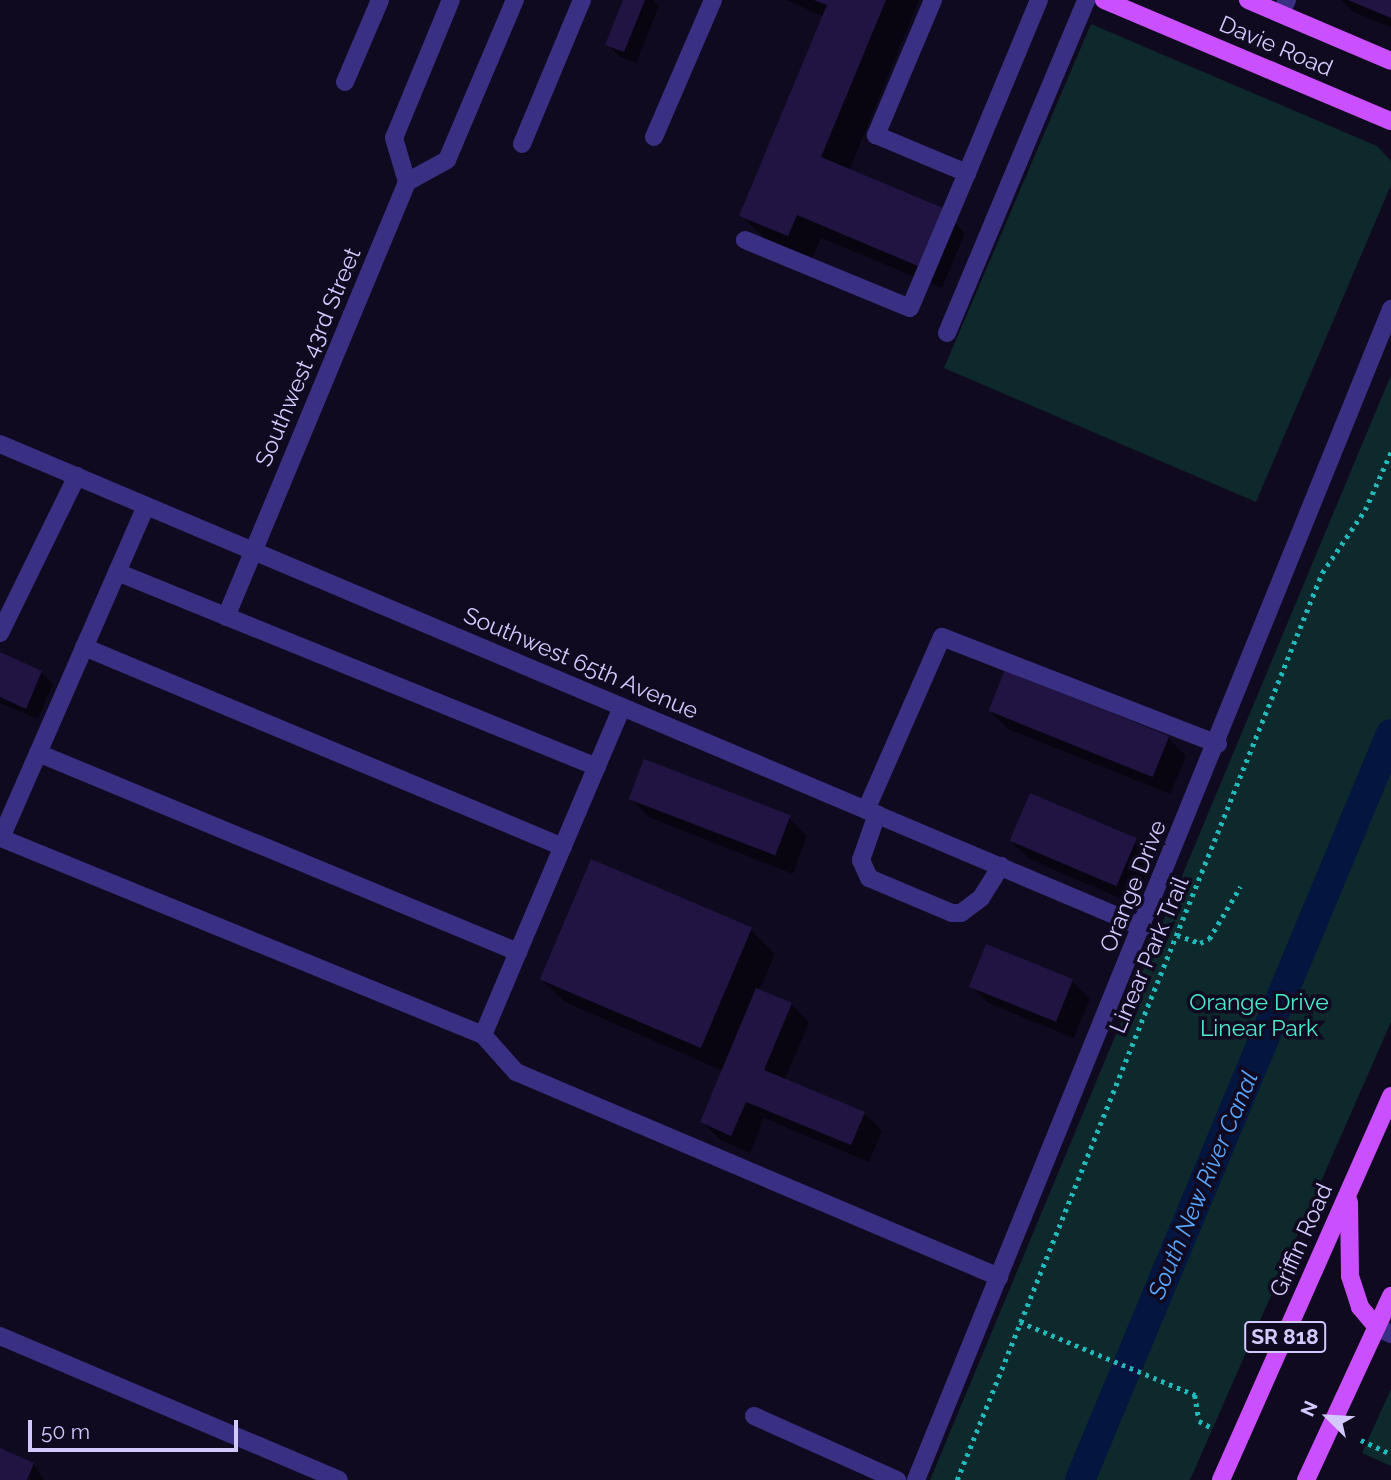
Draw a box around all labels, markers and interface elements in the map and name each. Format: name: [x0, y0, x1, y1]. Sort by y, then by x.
street label: Davie Road: [1215, 10, 1337, 82]
street label: Southwest 43rd Street: [249, 243, 367, 471]
street label: Southwest 65th Avenue: [459, 601, 703, 725]
street label: Orange Drive: [1094, 816, 1172, 956]
street label: Linear Park Trail: [1103, 872, 1195, 1038]
park label: Orange Drive Linear Park: [1189, 988, 1329, 1042]
water label: South New River Canal: [1142, 1066, 1264, 1304]
street label: Griffin Road: [1264, 1179, 1338, 1301]
road number: SR 818: [1243, 1320, 1327, 1354]
north arrow: [1293, 1382, 1363, 1452]
text: N: [1296, 1397, 1322, 1420]
scale bar: [32, 1406, 242, 1450]
text: 50 m: [41, 1419, 90, 1444]

